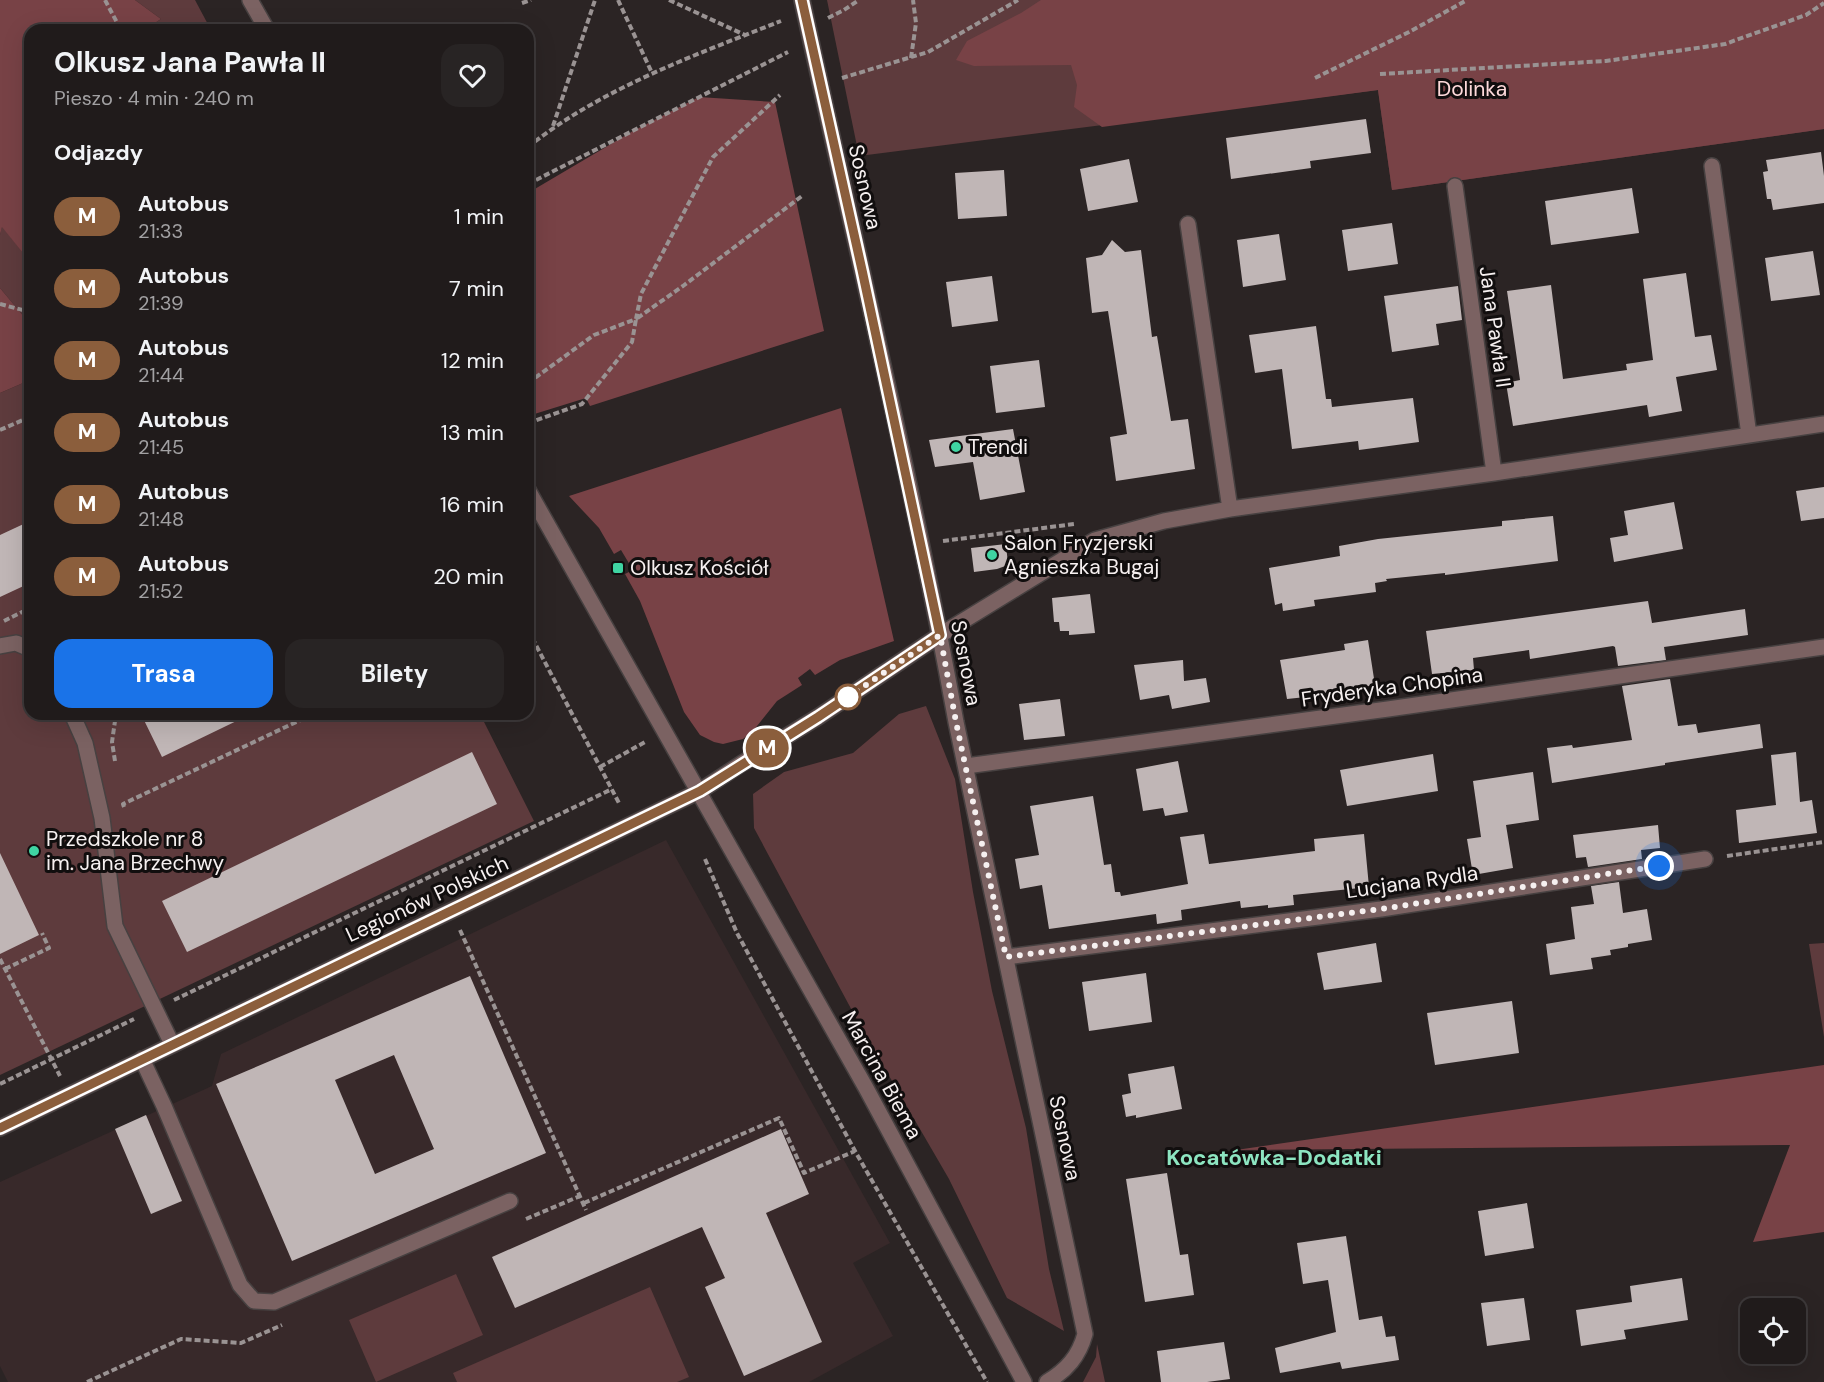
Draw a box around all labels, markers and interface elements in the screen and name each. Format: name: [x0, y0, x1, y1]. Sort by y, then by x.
text: Olkusz Jana Pawła II: [54, 44, 326, 81]
button: heart: [441, 44, 504, 107]
park label: Dolinka: [1437, 75, 1507, 103]
text: Pieszo · 4 min · 240 m: [54, 85, 254, 111]
text: Odjazdy: [54, 138, 143, 167]
street label: Sosnowa: [842, 142, 888, 232]
text: Autobus: [138, 189, 229, 218]
text: M: [78, 202, 96, 230]
text: 1 min: [454, 202, 504, 231]
text: 21:33: [138, 218, 183, 244]
text: Autobus: [138, 261, 229, 290]
street label: Jana Pawła II: [1473, 265, 1517, 389]
text: M: [78, 274, 96, 302]
text: 7 min: [449, 274, 504, 303]
text: 21:39: [138, 290, 184, 316]
text: Autobus: [138, 333, 229, 362]
text: M: [78, 346, 96, 374]
text: 12 min: [441, 346, 504, 375]
text: 21:44: [138, 362, 184, 388]
text: Autobus: [138, 405, 229, 434]
text: M: [78, 418, 96, 446]
text: 13 min: [441, 418, 504, 447]
place label: Trendi: [968, 433, 1028, 461]
text: 21:45: [138, 434, 184, 460]
marker: Trendi: [949, 440, 963, 454]
text: Autobus: [138, 477, 229, 506]
text: M: [78, 490, 96, 518]
text: 16 min: [440, 490, 504, 519]
text: 21:48: [138, 506, 184, 532]
place label: Salon Fryzjerski Agnieszka Bugaj: [1004, 529, 1159, 581]
marker: Salon Fryzjerski Agnieszka Bugaj: [985, 548, 999, 562]
text: Autobus: [138, 549, 229, 578]
place label: Olkusz Kościół: [630, 554, 769, 582]
marker: Olkusz Kościół: [611, 561, 625, 575]
text: M: [78, 562, 96, 590]
text: 20 min: [433, 562, 504, 591]
text: 21:52: [138, 578, 183, 604]
street label: Sosnowa: [944, 618, 988, 708]
button: Trasa: [54, 639, 273, 708]
button: Bilety: [285, 639, 504, 708]
street label: Fryderyka Chopina: [1299, 660, 1485, 714]
unlabelled marker: [835, 684, 861, 710]
line badge: M: [748, 728, 786, 768]
text: M: [758, 734, 776, 762]
place label: Przedszkole nr 8 im. Jana Brzechwy: [46, 825, 225, 877]
marker: Przedszkole nr 8 im. Jana Brzechwy: [27, 844, 41, 858]
street label: Legionów Polskich: [341, 849, 513, 949]
your location: [1644, 851, 1674, 881]
street label: Lucjana Rydla: [1344, 859, 1480, 905]
street label: Marcina Biema: [835, 1006, 929, 1144]
street label: Sosnowa: [1042, 1093, 1088, 1183]
district label: Kocatówka-Dodatki: [1166, 1143, 1382, 1172]
map controls: [1740, 1298, 1806, 1364]
button: locate: [1740, 1298, 1806, 1364]

